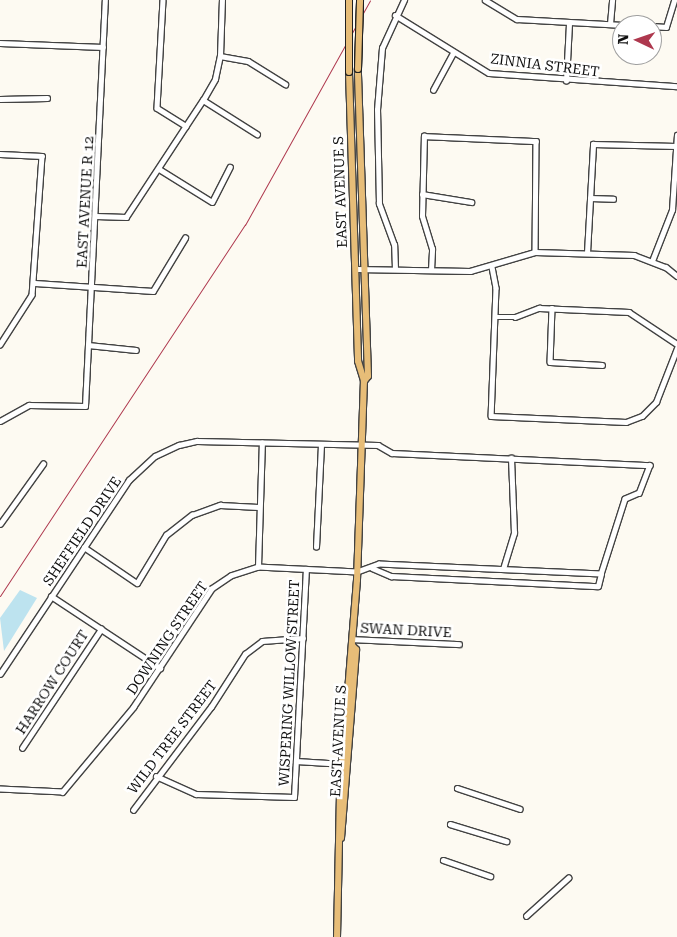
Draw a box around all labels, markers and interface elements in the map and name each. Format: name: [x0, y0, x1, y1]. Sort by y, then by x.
north arrow: [612, 15, 662, 65]
text: N: [615, 33, 631, 45]
street label: ZINNIA STREET: [490, 50, 600, 80]
street label: EAST AVENUE R 12: [73, 136, 97, 268]
street label: EAST AVENUE S: [330, 136, 350, 248]
street label: SHEFFIELD DRIVE: [39, 473, 125, 589]
street label: DOWNING STREET: [123, 578, 211, 698]
street label: WISPERING WILLOW STREET: [275, 579, 303, 787]
street label: SWAN DRIVE: [360, 619, 452, 641]
street label: HARROW COURT: [12, 627, 92, 737]
street label: WILD TREE STREET: [124, 677, 220, 797]
street label: EAST AVENUE S: [327, 685, 349, 797]

